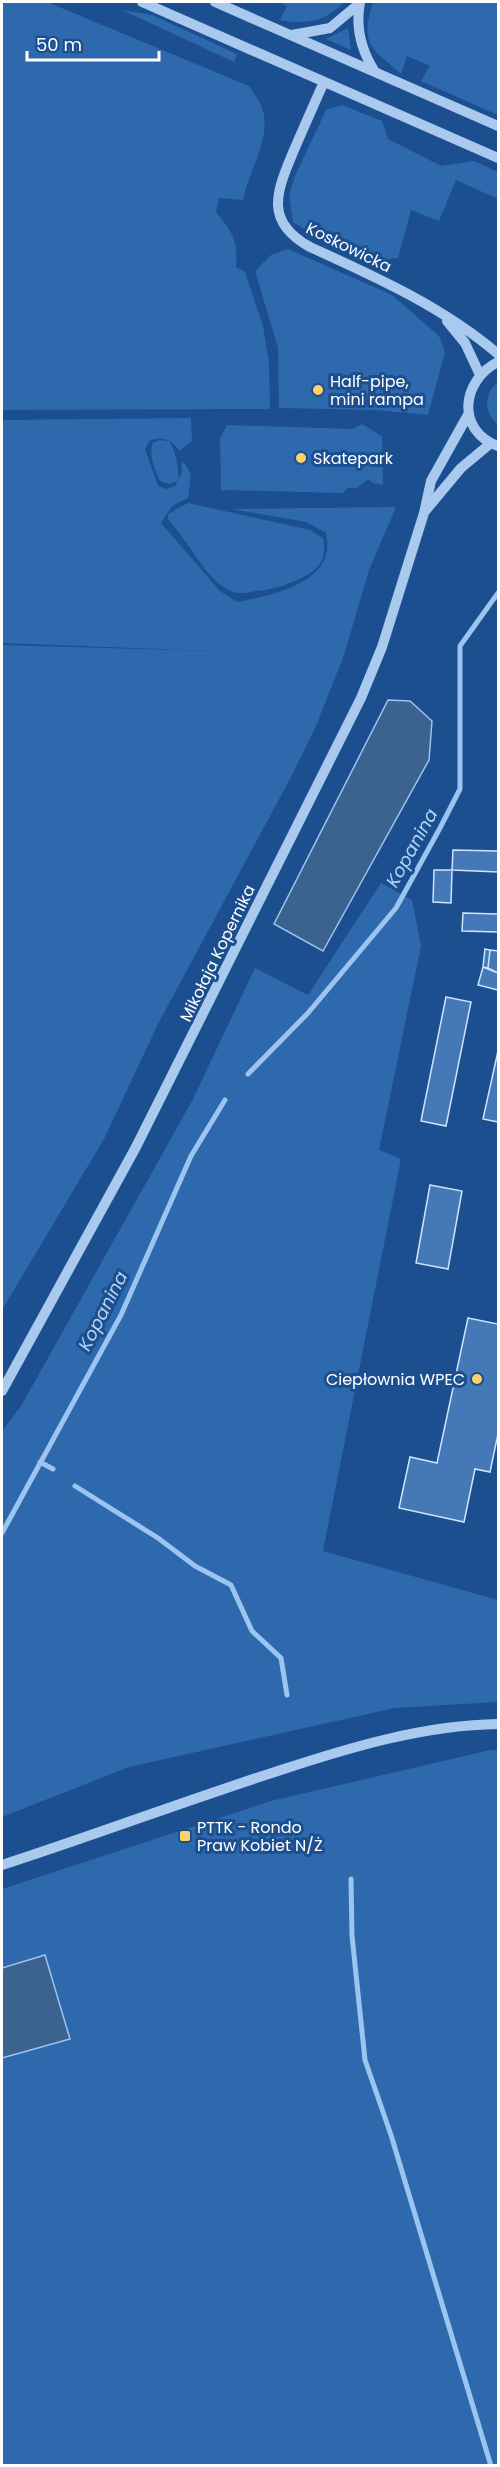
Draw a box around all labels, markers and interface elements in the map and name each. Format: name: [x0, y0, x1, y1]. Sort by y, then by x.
scale bar: [27, 24, 159, 62]
text: 50 m: [36, 32, 82, 57]
street label: Koskowicka: [302, 217, 395, 278]
place label: Half-pipe, mini rampa: [330, 370, 424, 411]
marker: Half-pipe, mini rampa: [311, 383, 325, 397]
place label: Skatepark: [313, 447, 394, 470]
marker: Skatepark: [294, 451, 308, 465]
water label: Kopanina: [380, 804, 443, 892]
street label: Mikołaja Kopernika: [174, 881, 261, 1026]
water label: Kopanina: [72, 1267, 133, 1355]
place label: Ciepłownia WPEC: [326, 1368, 465, 1391]
marker: Ciepłownia WPEC: [470, 1372, 484, 1386]
place label: PTTK - Rondo Praw Kobiet N/Ż: [197, 1816, 323, 1857]
marker: PTTK - Rondo Praw Kobiet N/Ż: [178, 1829, 192, 1843]

